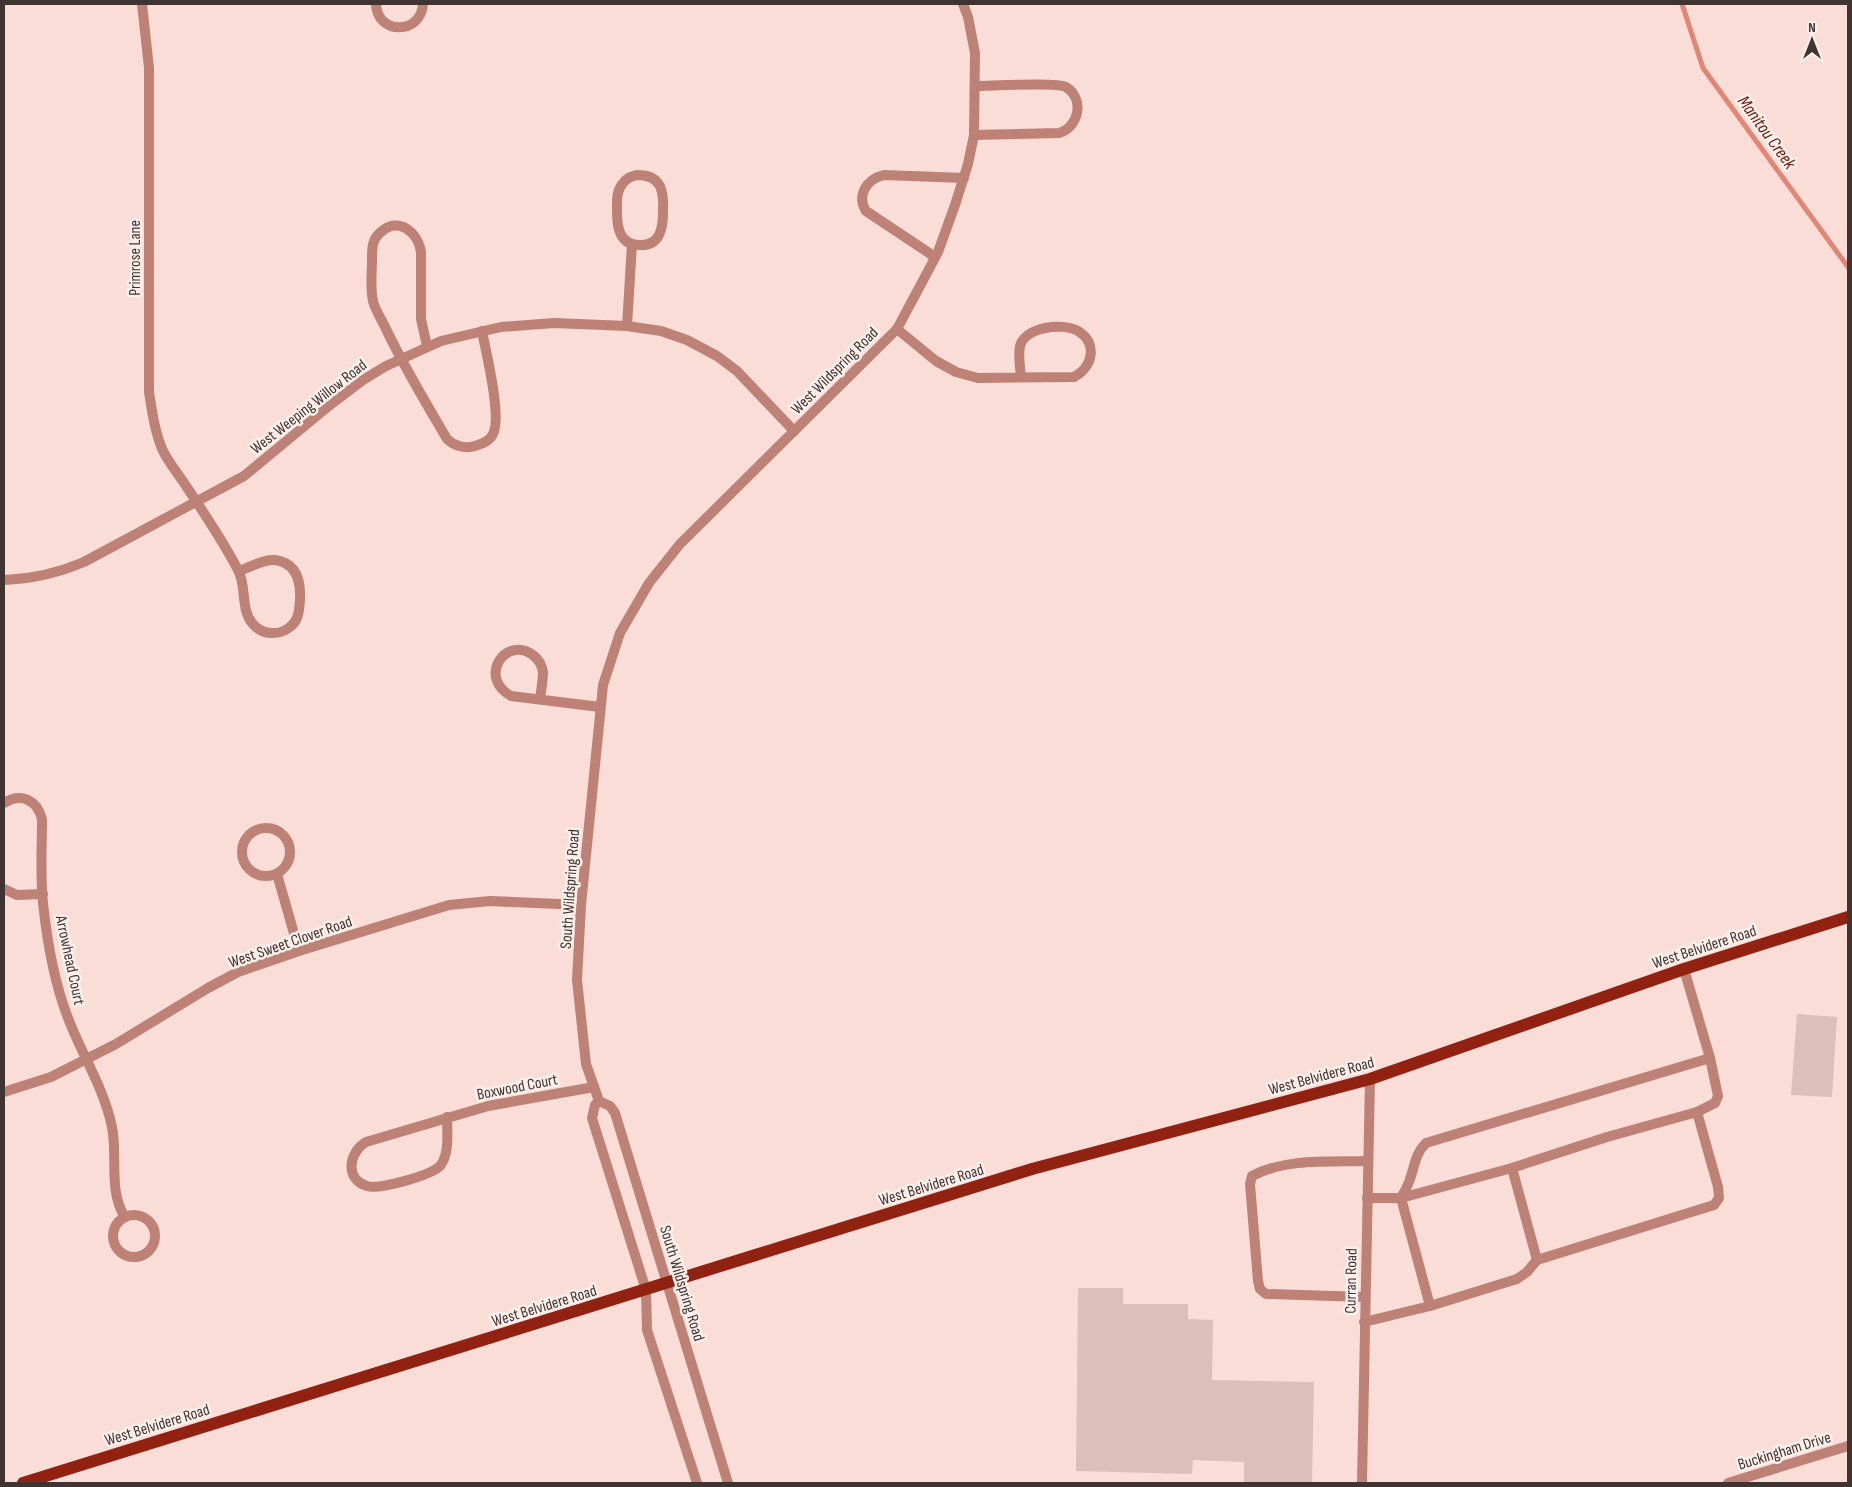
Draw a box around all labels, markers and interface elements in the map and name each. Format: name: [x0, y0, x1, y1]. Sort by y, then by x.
north arrow: [1787, 15, 1837, 65]
text: N: [1808, 19, 1816, 36]
water label: Manitou Creek: [1733, 92, 1801, 174]
street label: Primrose Lane: [126, 220, 145, 296]
street label: West Wildspring Road: [788, 324, 882, 418]
street label: West Weeping Willow Road: [247, 356, 371, 458]
street label: South Wildspring Road: [557, 829, 584, 950]
street label: West Sweet Clover Road: [226, 912, 355, 972]
street label: Arrowhead Court: [51, 913, 88, 1007]
street label: West Belvidere Road: [1650, 922, 1759, 973]
street label: West Belvidere Road: [1267, 1053, 1376, 1100]
street label: Boxwood Court: [475, 1070, 559, 1105]
street label: West Belvidere Road: [877, 1160, 986, 1210]
street label: South Wildspring Road: [655, 1223, 708, 1344]
street label: Curran Road: [1341, 1248, 1362, 1314]
street label: West Belvidere Road: [490, 1281, 599, 1331]
street label: West Belvidere Road: [103, 1400, 212, 1450]
street label: Buckingham Drive: [1736, 1428, 1833, 1475]

